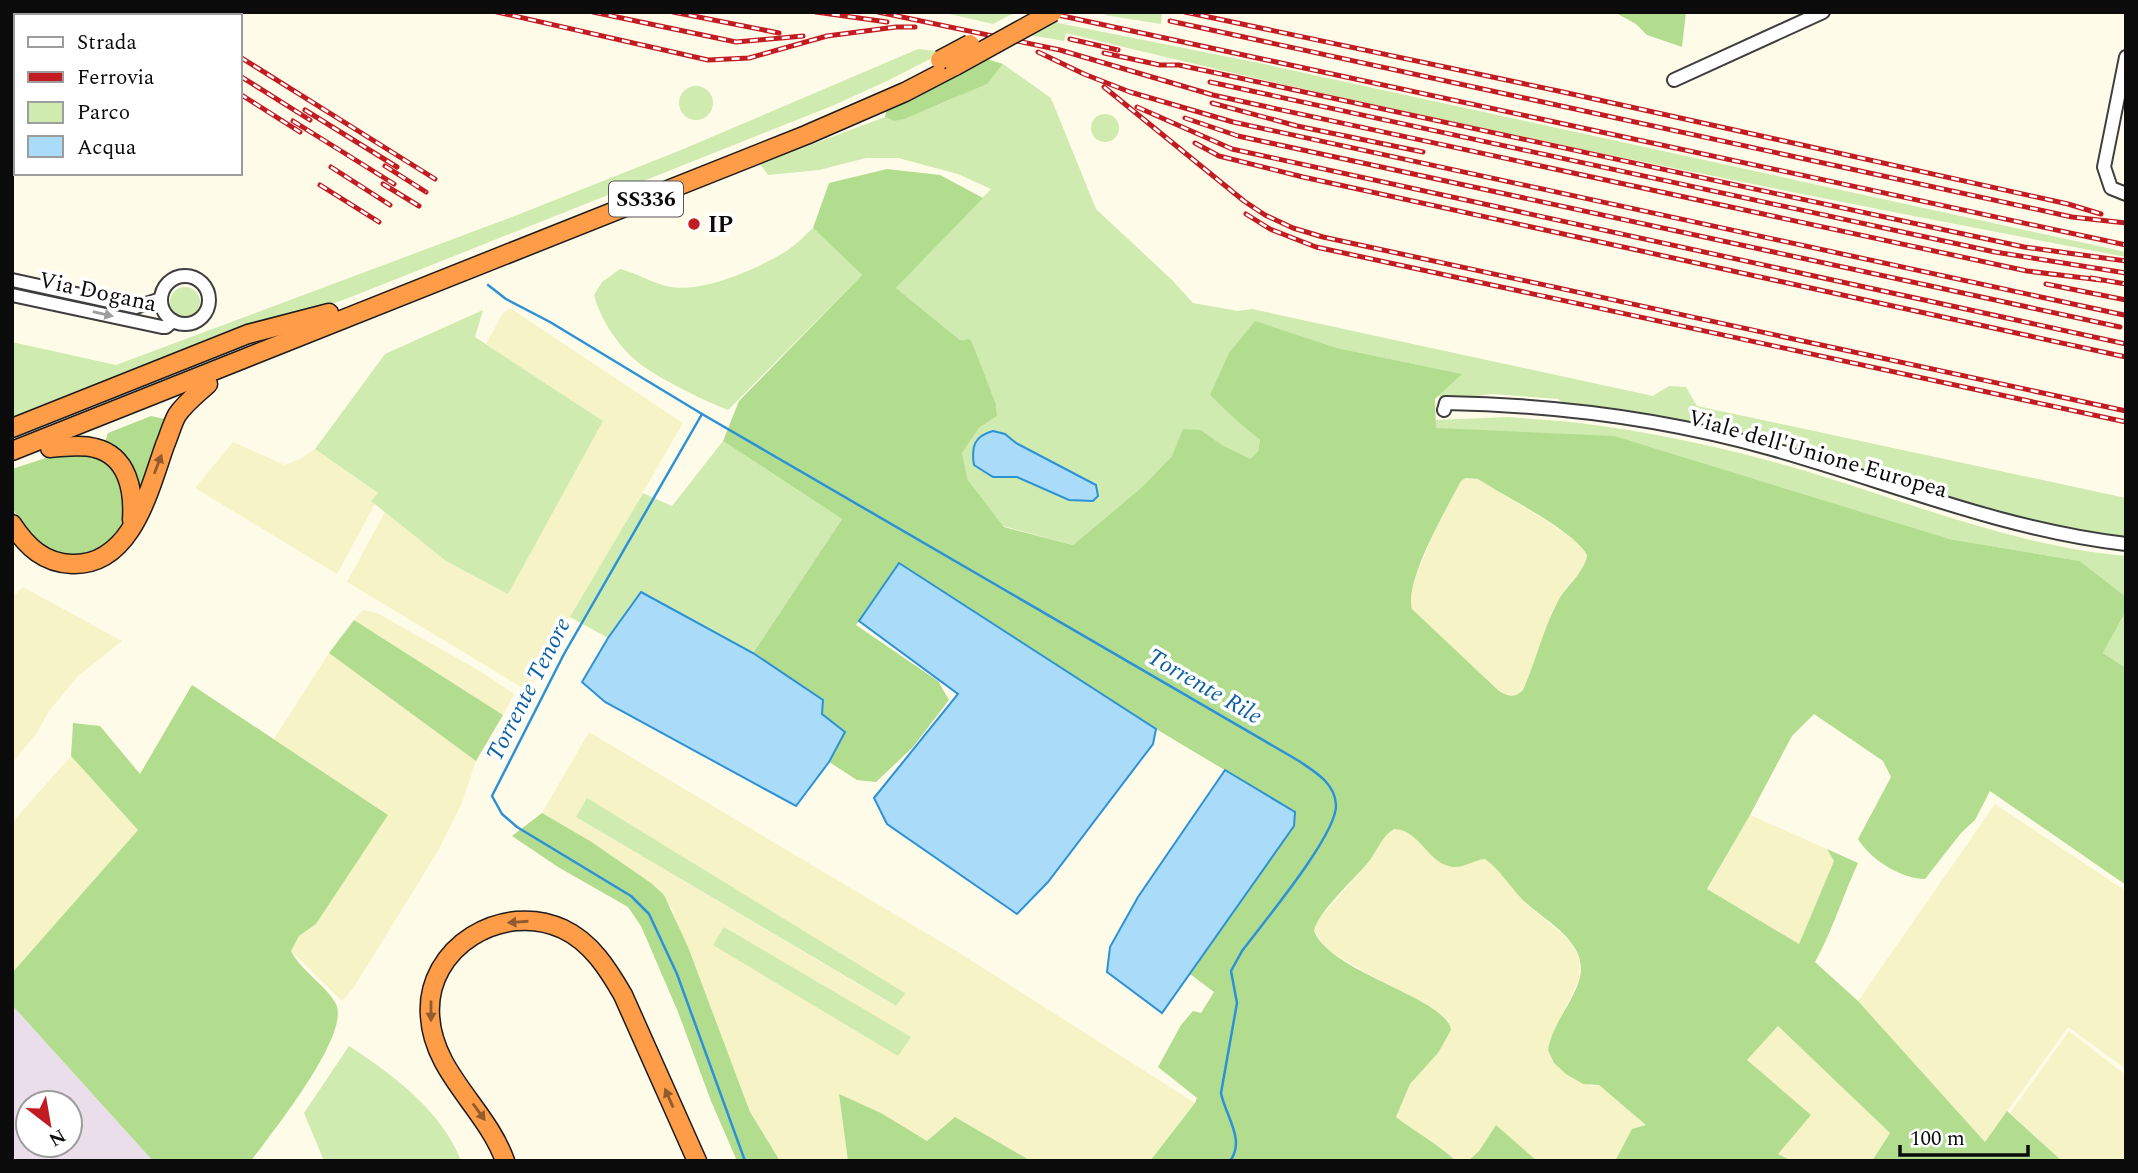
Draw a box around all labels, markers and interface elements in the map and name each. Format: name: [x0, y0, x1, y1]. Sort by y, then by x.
legend: [14, 14, 242, 175]
text: Strada: [77, 27, 138, 59]
text: Ferrovia: [77, 62, 155, 94]
text: Parco: [77, 97, 130, 129]
text: Acqua: [77, 132, 137, 164]
road number: SS336: [609, 182, 683, 216]
place label: IP: [708, 208, 733, 243]
marker: IP: [686, 216, 702, 232]
street label: Via Dogana: [36, 263, 160, 322]
one-way arrow: [92, 309, 114, 320]
street label: Viale dell'Unione Europea: [1684, 401, 1952, 508]
one-way arrow: [153, 454, 164, 475]
water label: Torrente Tenore: [477, 611, 581, 768]
water label: Torrente Rile: [1140, 639, 1269, 734]
one-way arrow: [507, 916, 529, 927]
one-way arrow: [425, 1000, 437, 1022]
one-way arrow: [663, 1088, 674, 1109]
north arrow: [14, 1089, 84, 1159]
one-way arrow: [472, 1102, 486, 1121]
scale bar: [1900, 1114, 2028, 1158]
text: N: [43, 1121, 71, 1154]
text: 100 m: [1910, 1123, 1965, 1155]

